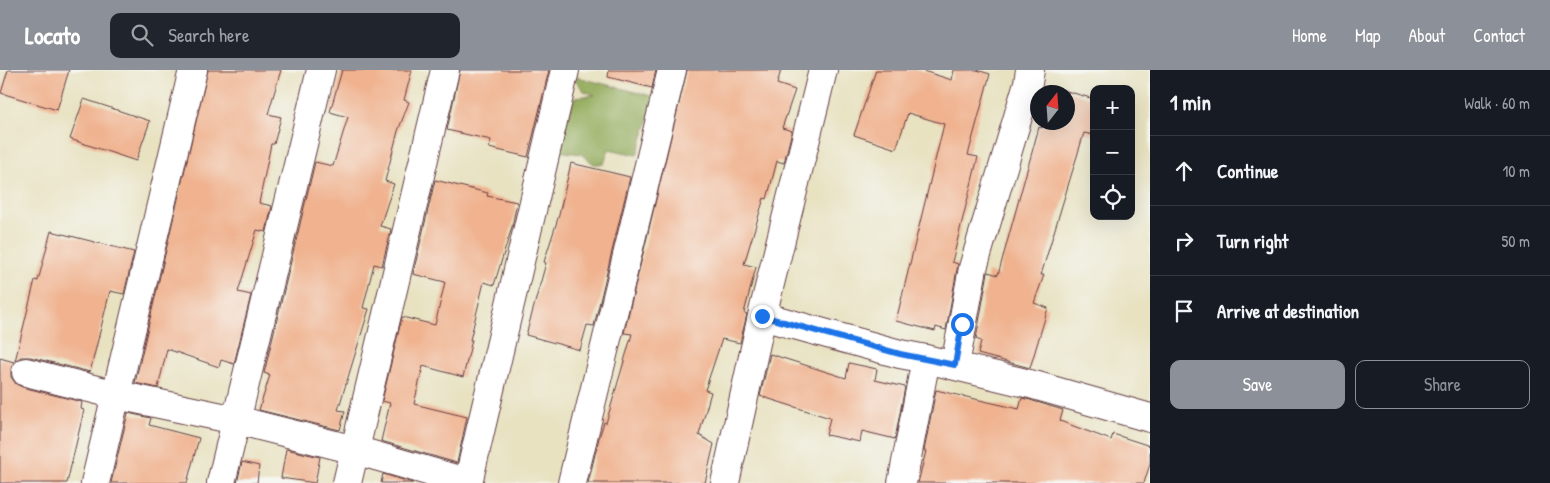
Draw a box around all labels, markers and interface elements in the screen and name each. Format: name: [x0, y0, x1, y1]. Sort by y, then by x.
search box: [110, 13, 460, 58]
text: Locato: [25, 19, 80, 51]
icon: search: [128, 21, 156, 49]
text: Search here: [168, 22, 249, 48]
text: Home: [1292, 23, 1327, 48]
text: Map: [1355, 23, 1380, 48]
text: About: [1408, 23, 1445, 48]
text: Contact: [1473, 23, 1525, 48]
north arrow: [1030, 85, 1075, 130]
map controls: [1090, 85, 1135, 220]
button: +: [1090, 85, 1135, 130]
text: 1 min: [1170, 88, 1211, 117]
text: Walk · 60 m: [1464, 92, 1530, 114]
button: −: [1090, 130, 1135, 175]
icon: ahead: [1170, 157, 1198, 185]
text: Continue: [1217, 158, 1278, 184]
text: 10 m: [1502, 160, 1530, 182]
button: locate: [1090, 175, 1135, 220]
icon: right: [1170, 227, 1198, 255]
text: Turn right: [1217, 228, 1288, 254]
text: 50 m: [1502, 230, 1530, 252]
icon: arrive: [1170, 297, 1198, 325]
text: Arrive at destination: [1217, 298, 1359, 324]
route end: [751, 305, 774, 328]
route start: [951, 313, 974, 336]
button: Save: [1170, 360, 1345, 409]
button: Share: [1355, 360, 1530, 409]

